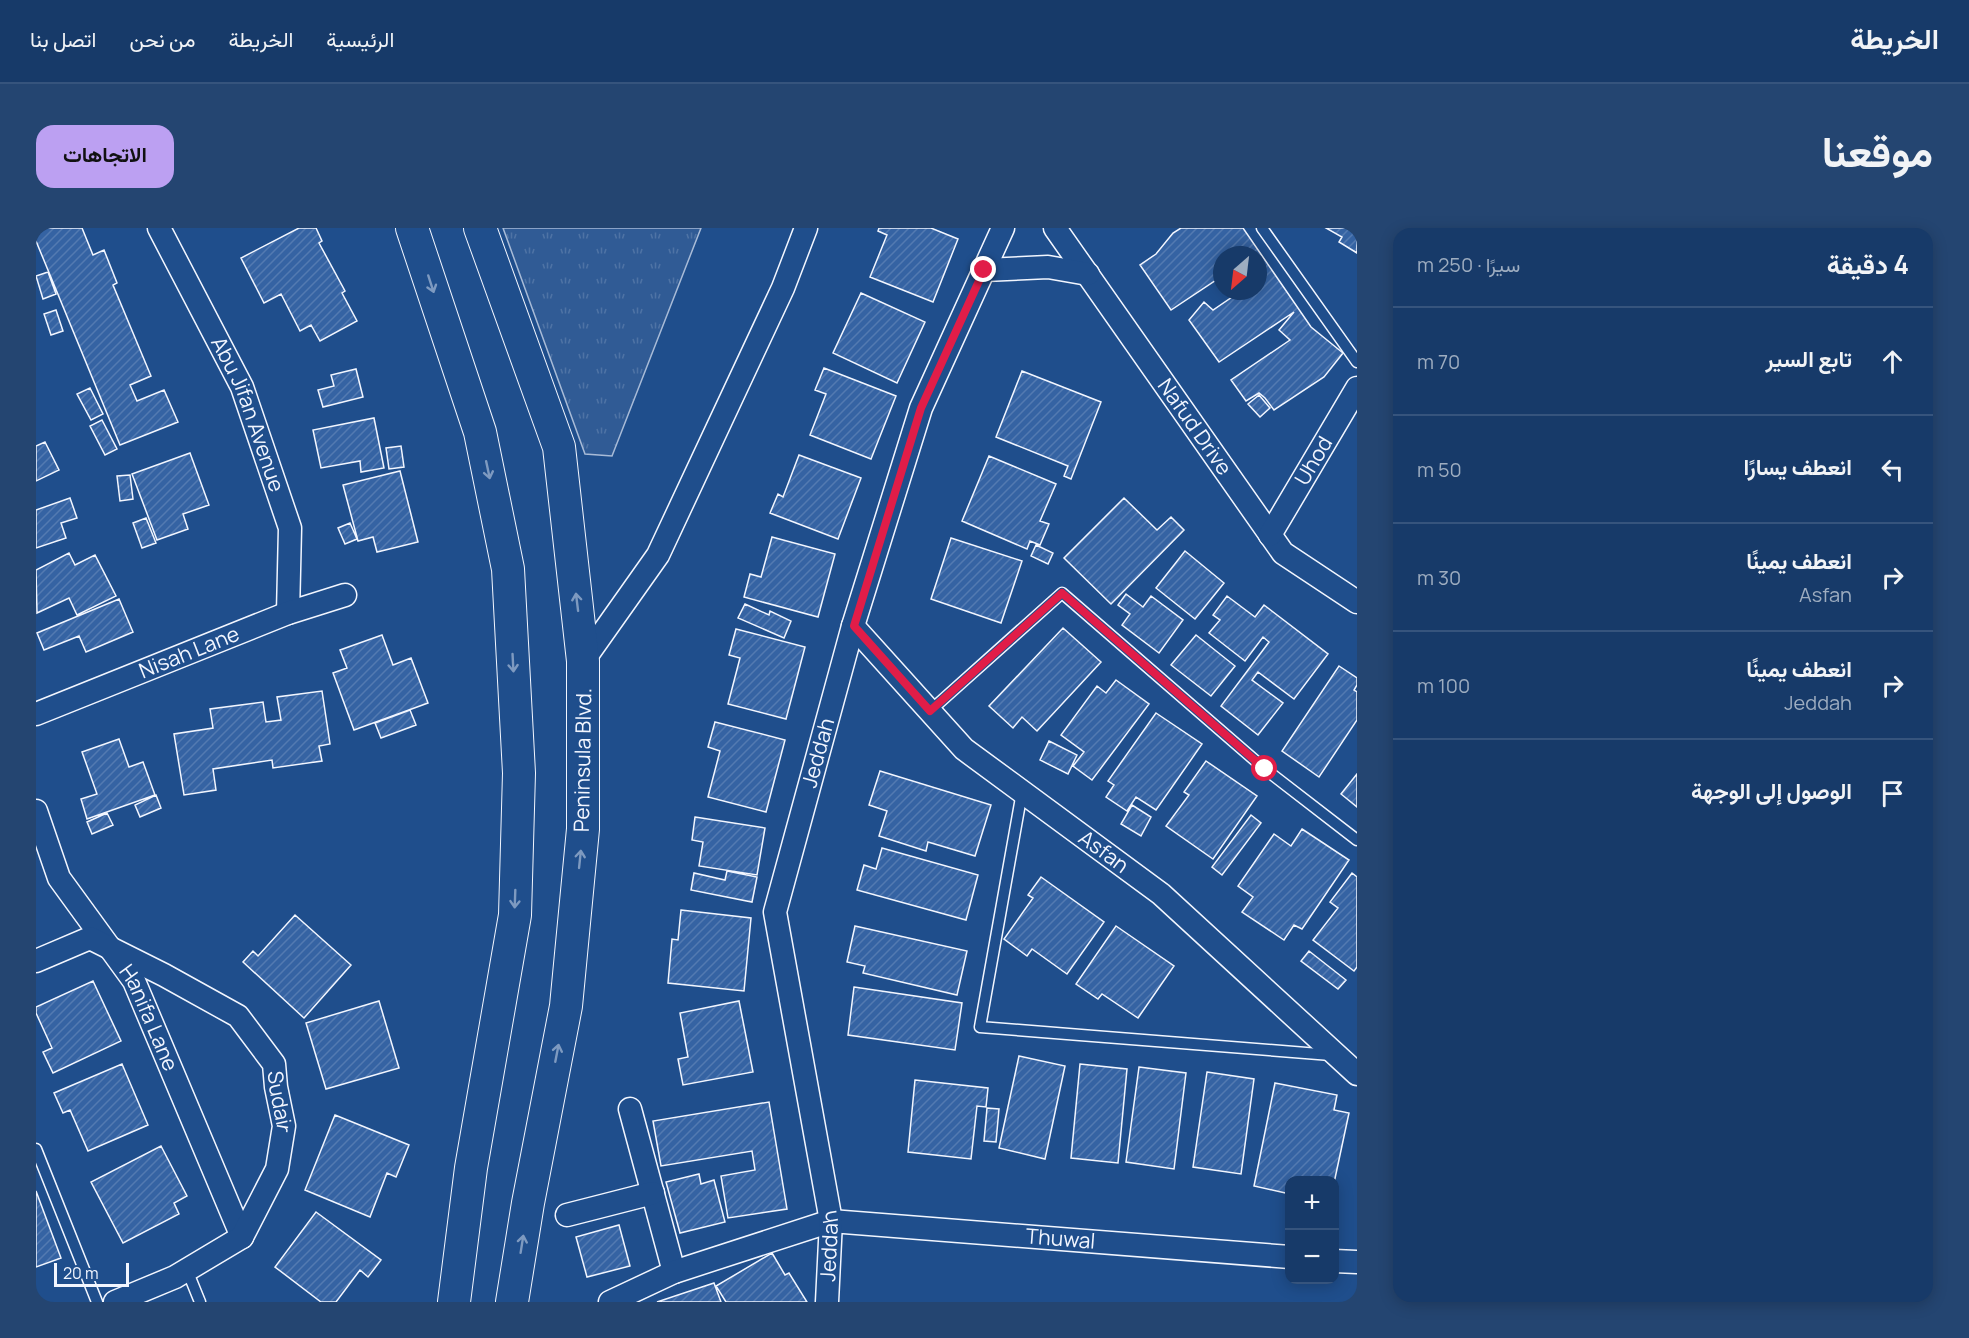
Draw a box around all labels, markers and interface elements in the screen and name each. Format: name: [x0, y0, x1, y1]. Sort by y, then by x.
text: الخريطة: [1850, 19, 1939, 57]
text: اتصل بنا: [30, 25, 96, 53]
text: من نحن: [129, 25, 195, 53]
text: الخريطة: [228, 25, 293, 53]
text: الرئيسية: [326, 25, 394, 53]
text: موقعنا: [1822, 122, 1933, 180]
button: الاتجاهات: [36, 125, 174, 188]
north arrow: [1213, 246, 1267, 300]
text: 4 دقيقة: [1827, 246, 1909, 282]
text: سيرًا · 250 m: [1417, 251, 1520, 278]
route end: [970, 256, 996, 282]
one-way arrow: [426, 274, 437, 292]
street label: Abu Jifan Avenue: [205, 332, 292, 495]
text: تابع السير: [1766, 344, 1852, 374]
icon: ahead: [1876, 345, 1909, 378]
text: 70 m: [1417, 348, 1460, 375]
street label: Nafud Drive: [1152, 373, 1239, 480]
street label: Uhod: [1288, 431, 1338, 490]
text: انعطف يسارًا: [1743, 452, 1852, 482]
icon: left: [1876, 453, 1909, 486]
text: 50 m: [1417, 456, 1462, 483]
one-way arrow: [483, 460, 494, 479]
text: انعطف يمينًا: [1746, 546, 1852, 576]
icon: right: [1876, 561, 1909, 594]
text: 30 m: [1417, 564, 1461, 591]
text: Asfan: [1799, 581, 1852, 608]
one-way arrow: [571, 592, 582, 612]
street label: Nisah Lane: [134, 619, 243, 684]
one-way arrow: [508, 652, 519, 672]
text: انعطف يمينًا: [1746, 654, 1852, 684]
icon: right: [1876, 669, 1909, 702]
text: 100 m: [1417, 672, 1470, 699]
street label: Peninsula Blvd.: [567, 688, 597, 832]
text: Jeddah: [1784, 689, 1852, 716]
street label: Jeddah: [795, 715, 840, 791]
route start: [1251, 755, 1277, 781]
text: الوصول إلى الوجهة: [1691, 776, 1852, 806]
icon: arrive: [1876, 777, 1909, 810]
street label: Asfan: [1073, 823, 1135, 879]
one-way arrow: [575, 850, 586, 869]
one-way arrow: [510, 889, 521, 909]
street label: Hanifa Lane: [113, 958, 185, 1075]
one-way arrow: [552, 1043, 563, 1063]
street label: Sudair: [262, 1070, 299, 1135]
map controls: [1285, 1176, 1339, 1284]
button: +: [1285, 1176, 1339, 1230]
street label: Jeddah: [813, 1208, 844, 1282]
street label: Thuwal: [1025, 1221, 1096, 1255]
button: −: [1285, 1230, 1339, 1284]
one-way arrow: [516, 1235, 527, 1255]
scale bar: [54, 1260, 129, 1288]
text: 20 m: [63, 1262, 99, 1284]

